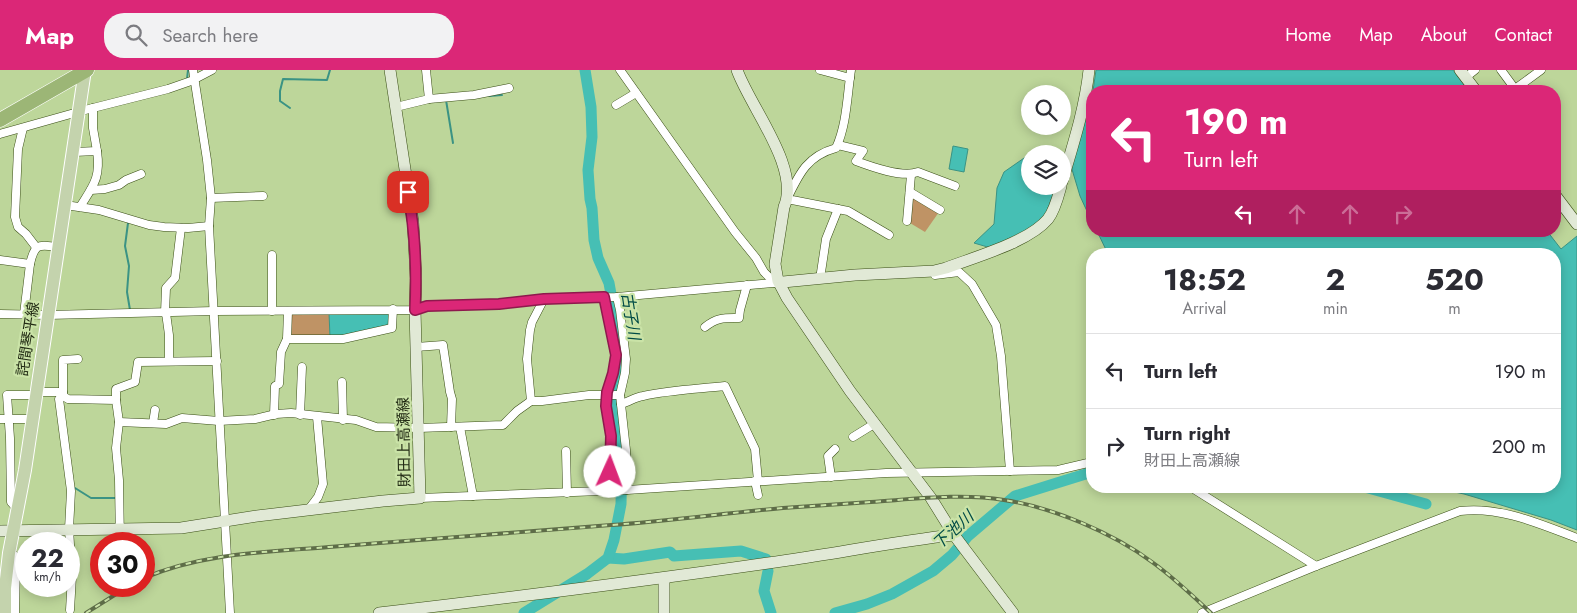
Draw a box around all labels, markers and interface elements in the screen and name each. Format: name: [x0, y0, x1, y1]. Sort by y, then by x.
search box: [104, 13, 454, 58]
text: Map: [25, 18, 74, 53]
icon: search: [122, 21, 150, 49]
text: Search here: [162, 22, 258, 49]
text: Home: [1285, 22, 1331, 48]
text: Map: [1359, 22, 1393, 48]
text: About: [1421, 22, 1466, 48]
text: Contact: [1494, 22, 1552, 48]
map controls: [1021, 85, 1071, 195]
button: search: [1021, 85, 1071, 135]
text: 190 m: [1184, 97, 1288, 147]
icon: left: [1101, 105, 1166, 170]
text: Turn left: [1184, 143, 1258, 175]
button: layers: [1021, 145, 1071, 195]
pin: [387, 171, 429, 213]
icon: arrive: [394, 178, 422, 206]
icon: left: [1230, 200, 1258, 228]
icon: ahead: [1283, 200, 1311, 228]
icon: ahead: [1336, 200, 1364, 228]
icon: right: [1389, 200, 1417, 228]
text: 18:52: [1163, 258, 1246, 301]
text: 2: [1326, 258, 1345, 301]
text: 520: [1425, 258, 1484, 301]
water label: 古子川: [616, 290, 646, 343]
text: Arrival: [1182, 297, 1227, 320]
text: min: [1323, 297, 1348, 320]
text: m: [1448, 297, 1461, 320]
street label: 詫間琴平線: [11, 300, 45, 378]
icon: left: [1101, 357, 1129, 385]
text: Turn left: [1144, 358, 1217, 385]
text: 190 m: [1495, 358, 1546, 385]
street label: 財田上高瀬線: [392, 397, 416, 487]
text: Turn right: [1144, 420, 1230, 447]
icon: right: [1101, 432, 1129, 460]
text: 200 m: [1492, 433, 1546, 460]
position arrow: [583, 445, 635, 497]
text: 財田上高瀬線: [1144, 449, 1240, 472]
water label: 下池川: [927, 504, 980, 555]
speed limit sign: 30: [90, 532, 155, 597]
text: 22: [31, 540, 64, 576]
text: km/h: [34, 568, 61, 586]

